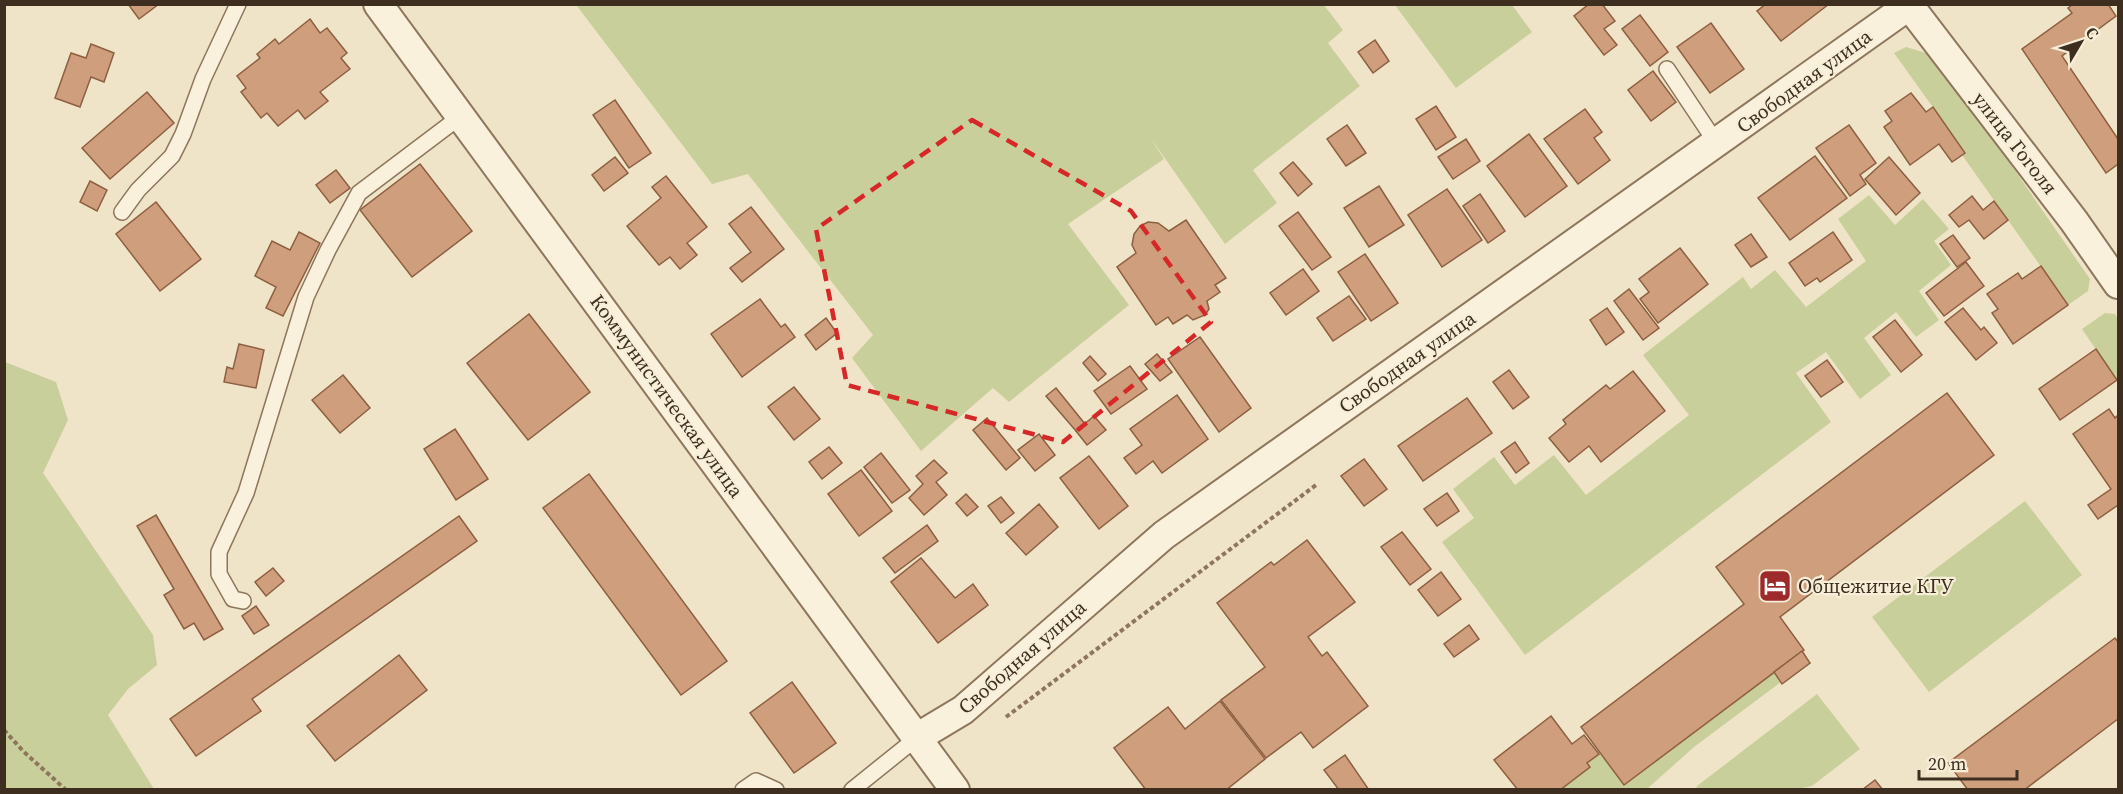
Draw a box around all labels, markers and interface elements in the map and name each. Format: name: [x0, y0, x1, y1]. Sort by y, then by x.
north arrow: [2051, 12, 2111, 72]
street label: Свободная улица: [1731, 22, 1878, 140]
text: С: [2081, 22, 2104, 43]
street label: улица Гоголя: [1966, 86, 2064, 200]
street label: Коммунистическая улица: [584, 289, 751, 504]
street label: Свободная улица: [1333, 304, 1482, 420]
hotel icon: Общежитие КГУ: [1757, 568, 1793, 604]
place label: Общежитие КГУ: [1798, 572, 1955, 600]
street label: Свободная улица: [952, 593, 1093, 720]
scale bar: [1919, 743, 2016, 781]
text: 20 m: [1928, 751, 1966, 776]

